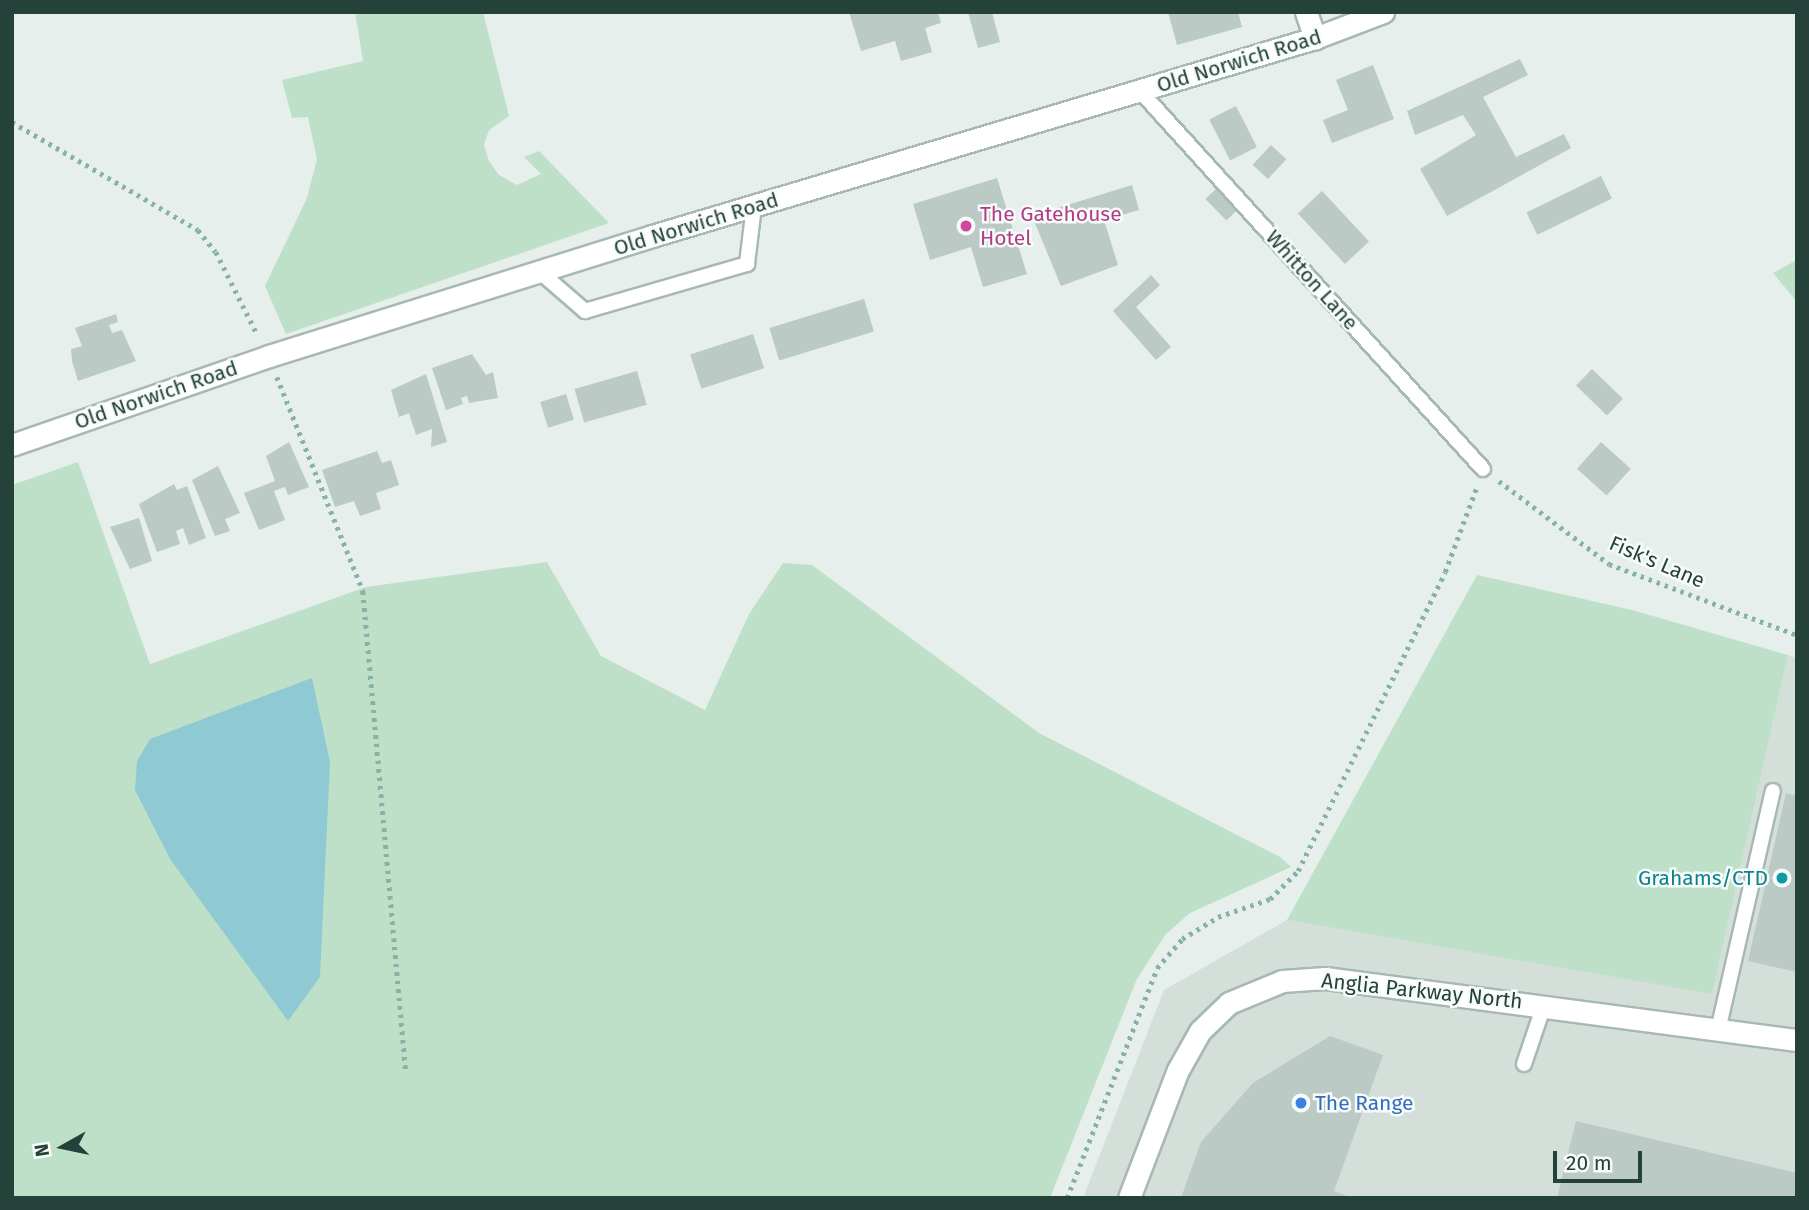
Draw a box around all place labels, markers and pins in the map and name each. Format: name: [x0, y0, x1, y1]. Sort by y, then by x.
place label: The Gatehouse Hotel: [980, 201, 1122, 251]
marker: The Gatehouse Hotel: [958, 218, 974, 234]
place label: Grahams/CTD: [1638, 865, 1768, 891]
marker: Grahams/CTD: [1774, 870, 1790, 886]
place label: The Range: [1315, 1090, 1413, 1116]
marker: The Range: [1293, 1095, 1309, 1111]

